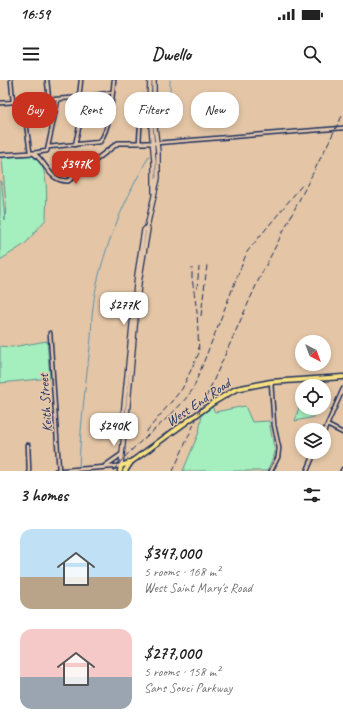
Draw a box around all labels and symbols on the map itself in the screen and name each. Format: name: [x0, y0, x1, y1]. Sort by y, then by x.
pin: $347K: [48, 151, 104, 185]
pin: $277K: [96, 292, 152, 326]
north arrow: [295, 335, 331, 371]
street label: Keith Street: [35, 372, 56, 433]
street label: West End Road: [163, 373, 236, 430]
pin: $240K: [86, 413, 142, 447]

